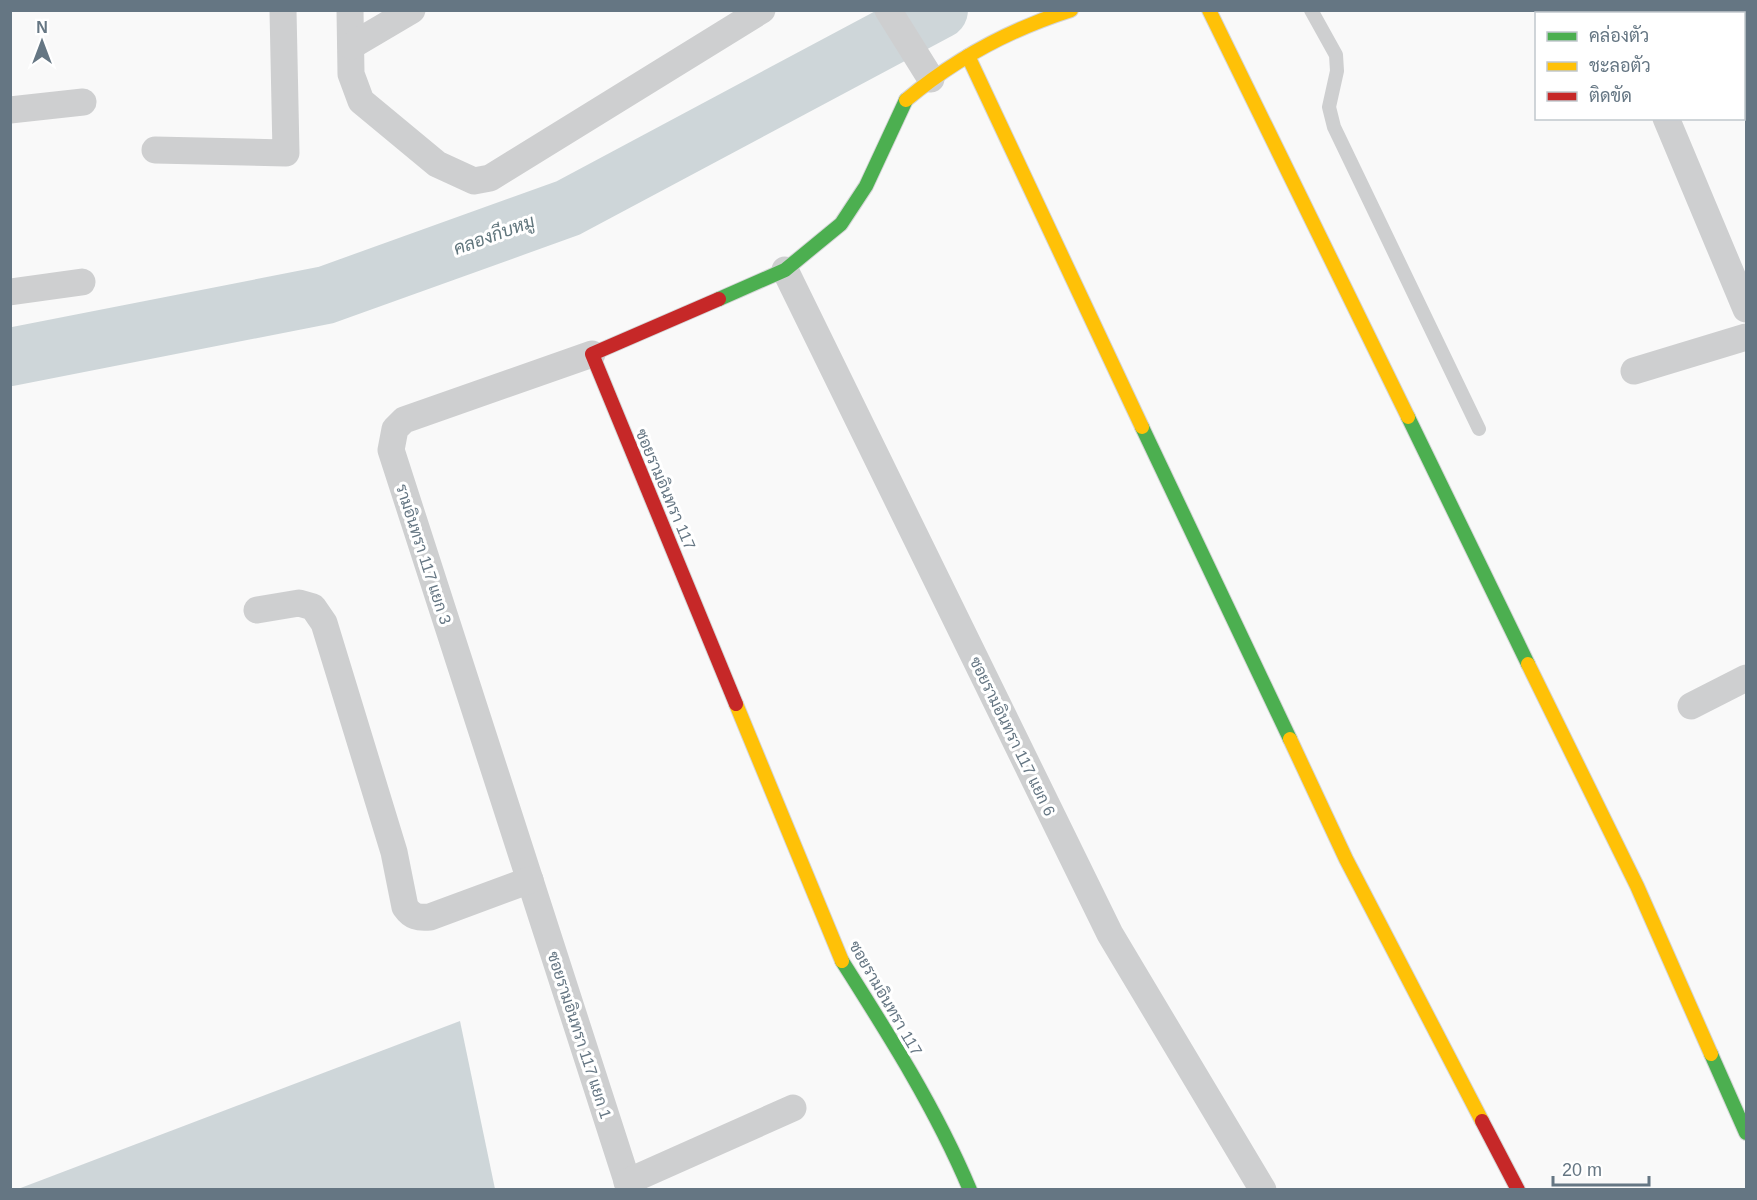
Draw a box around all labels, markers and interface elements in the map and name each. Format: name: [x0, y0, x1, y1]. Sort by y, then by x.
north arrow: [12, 12, 72, 72]
legend: [1535, 12, 1745, 120]
text: N: [36, 19, 48, 36]
text: คล่องตัว: [1589, 24, 1649, 46]
text: ชะลอตัว: [1589, 55, 1651, 76]
text: ติดขัด: [1589, 85, 1632, 106]
water label: คลองกีบหมู: [450, 208, 538, 262]
street label: ซอยรามอินทรา 117: [632, 426, 700, 552]
street label: รามอินทรา 117 แยก 3: [393, 482, 455, 626]
street label: ซอยรามอินทรา 117 แยก 6: [967, 654, 1059, 819]
street label: ซอยรามอินทรา 117: [846, 938, 926, 1059]
street label: ซอยรามอินทรา 117 แยก 1: [544, 949, 616, 1121]
scale bar: [1553, 1149, 1649, 1187]
text: 20 m: [1562, 1160, 1602, 1180]

